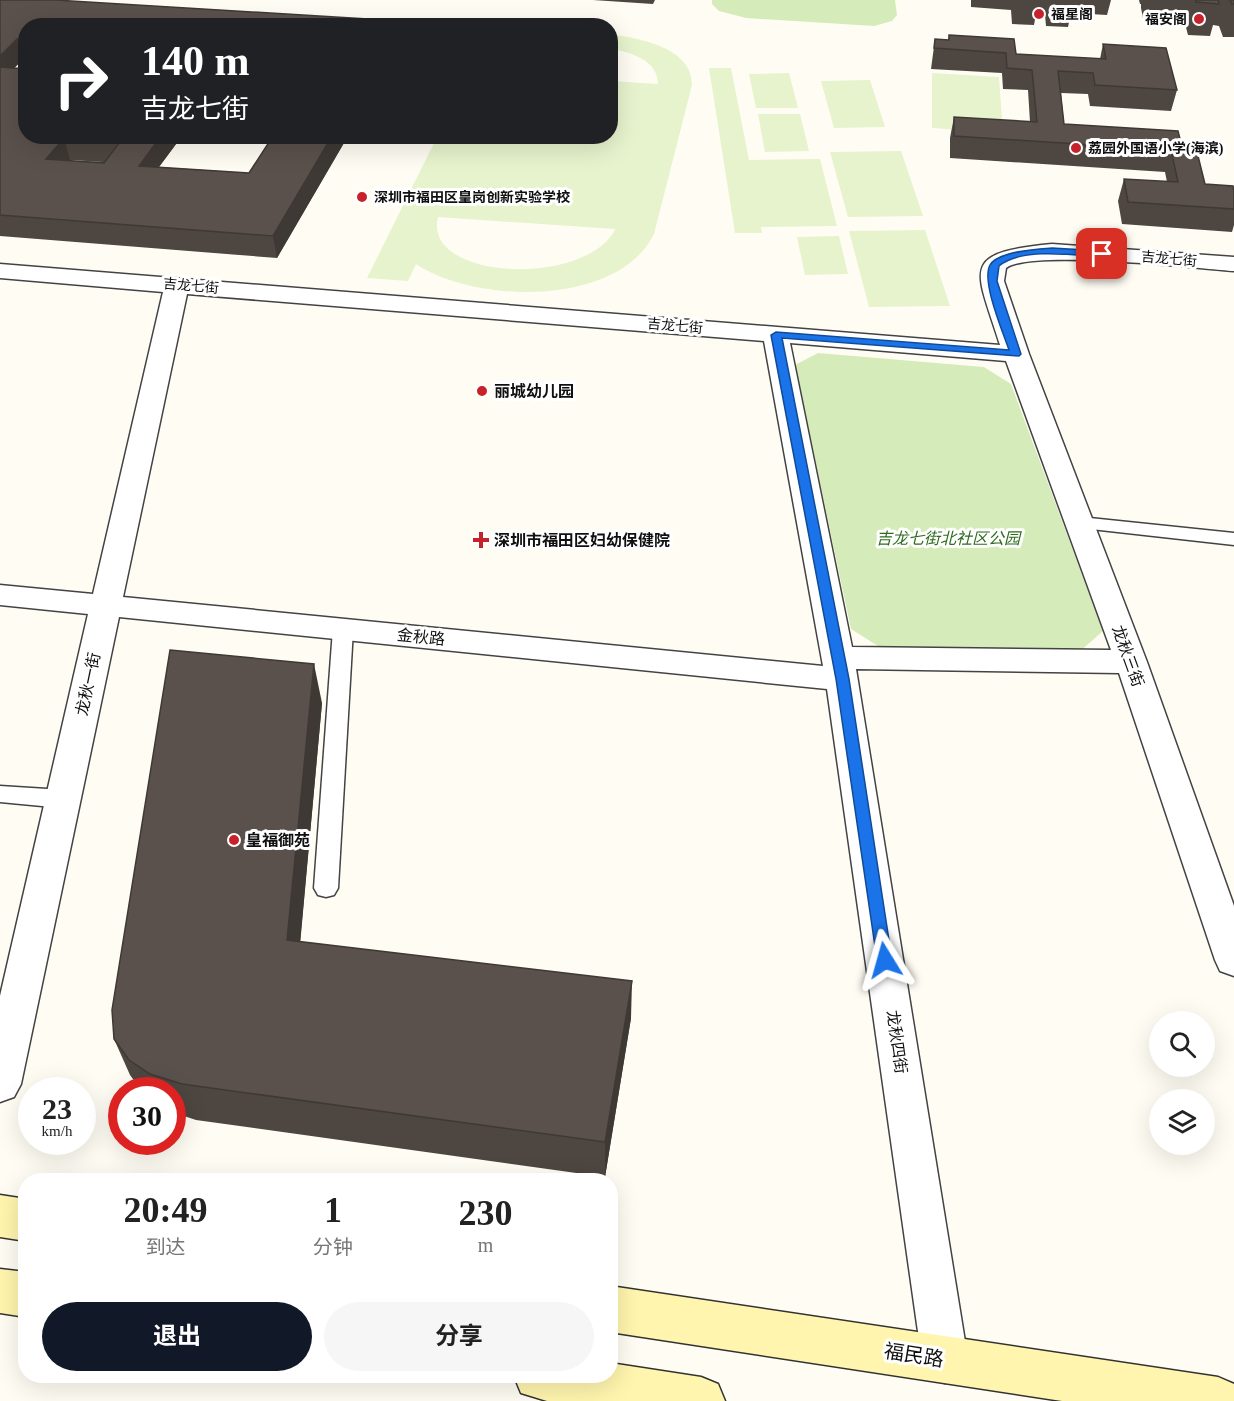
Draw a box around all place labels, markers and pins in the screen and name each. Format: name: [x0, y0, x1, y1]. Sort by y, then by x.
marker: 福星阁: [1032, 7, 1046, 21]
place label: 福星阁: [1051, 7, 1093, 22]
place label: 福安阁: [1145, 11, 1187, 27]
marker: 福安阁: [1192, 12, 1206, 26]
place label: 荔园外国语小学(海滨): [1088, 140, 1224, 157]
marker: 荔园外国语小学(海滨): [1069, 141, 1083, 155]
place label: 深圳市福田区皇岗创新实验学校: [374, 189, 570, 205]
marker: 深圳市福田区皇岗创新实验学校: [355, 190, 369, 204]
pin: [1076, 228, 1127, 279]
place label: 丽城幼儿园: [494, 382, 574, 400]
marker: 丽城幼儿园: [475, 384, 489, 398]
marker: 深圳市福田区妇幼保健院: [472, 531, 490, 549]
place label: 深圳市福田区妇幼保健院: [494, 531, 670, 549]
place label: 皇福御苑: [246, 831, 310, 849]
marker: 皇福御苑: [227, 833, 241, 847]

